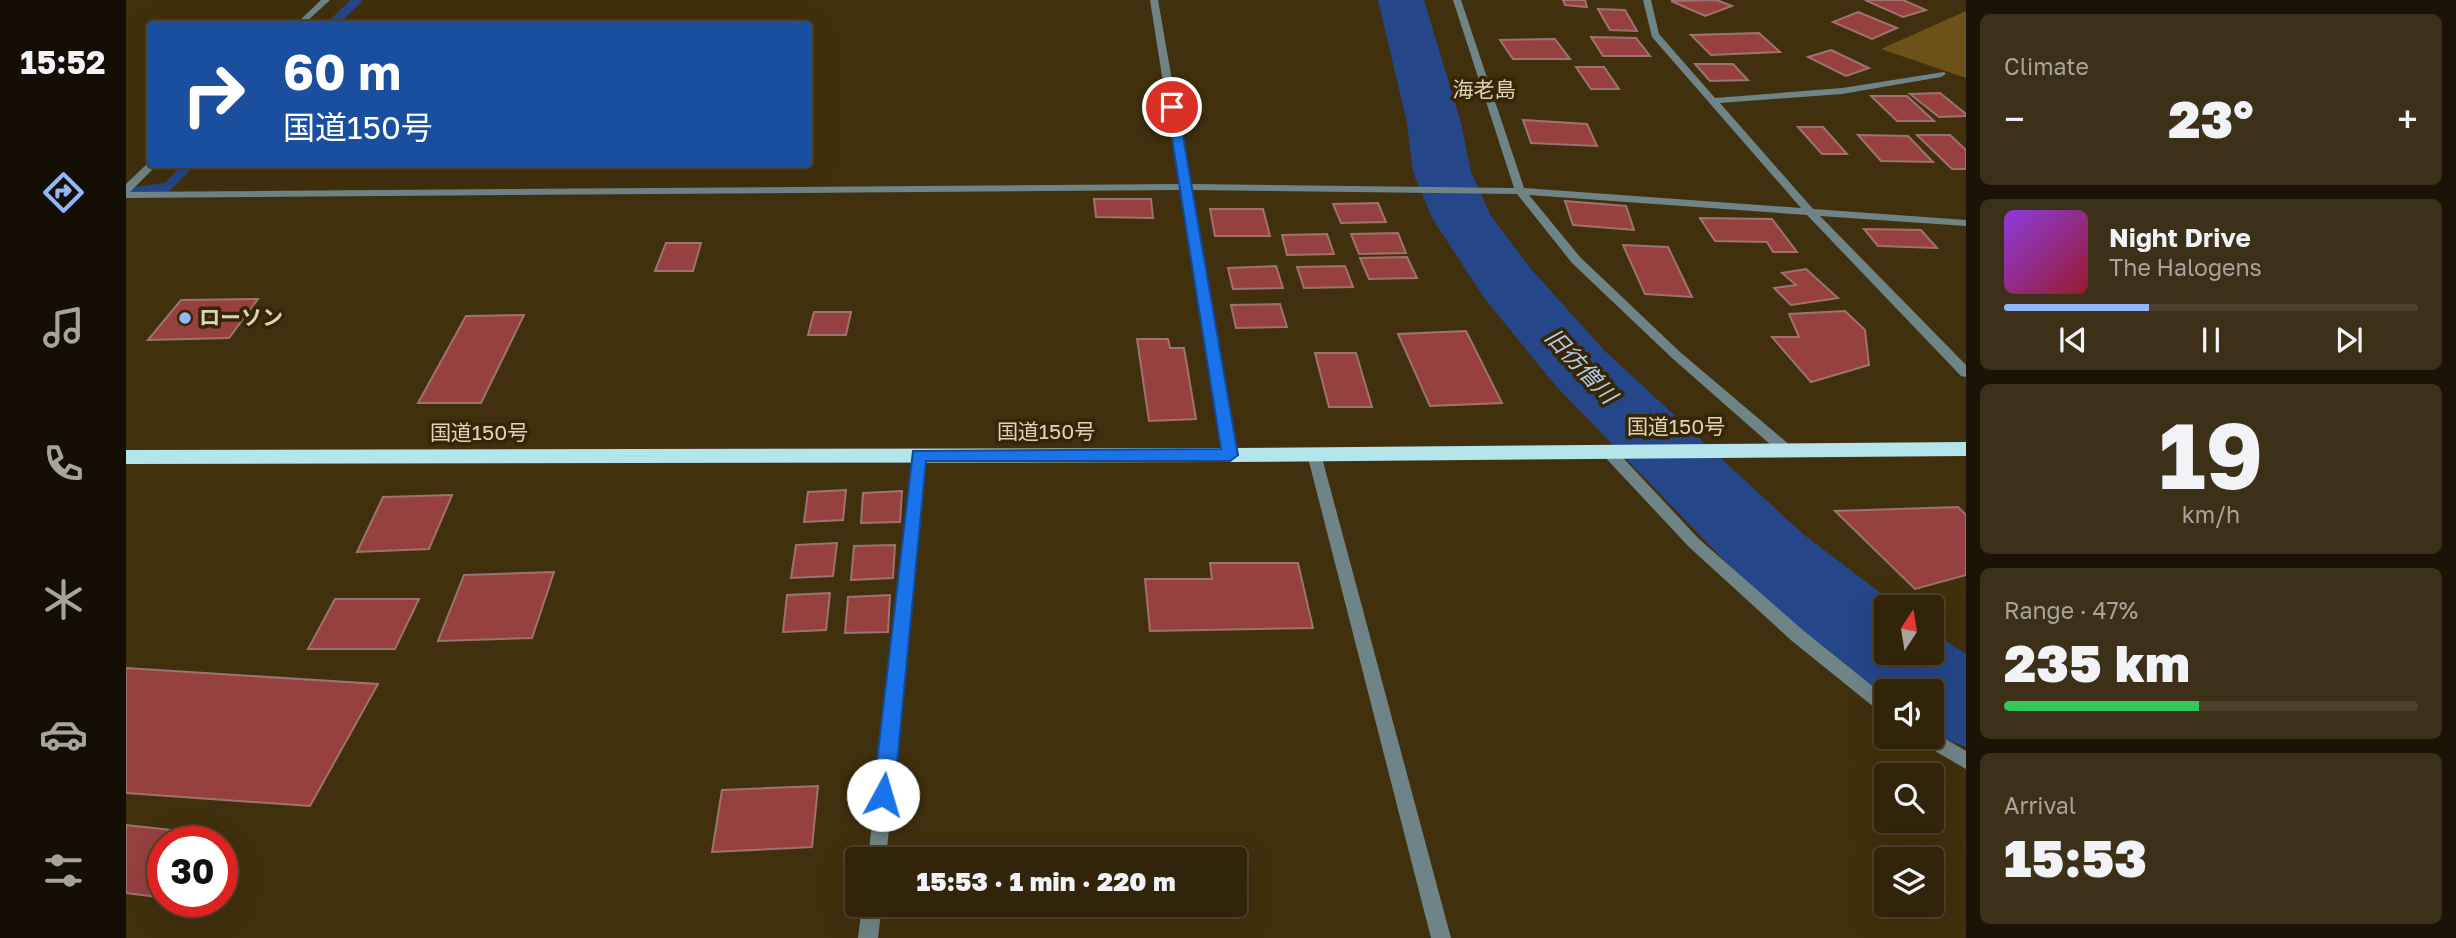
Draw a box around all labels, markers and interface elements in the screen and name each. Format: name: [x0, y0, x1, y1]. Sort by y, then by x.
text: 60 m: [283, 42, 401, 101]
text: 15:52: [20, 43, 106, 81]
icon: right: [168, 49, 259, 140]
text: Climate: [2004, 52, 2089, 80]
district label: 海老島: [1453, 76, 1516, 102]
pin: [1142, 77, 1202, 137]
text: 23°: [2168, 87, 2254, 149]
icon: arrive: [1153, 88, 1191, 126]
text: −: [2004, 96, 2025, 141]
text: +: [2397, 96, 2418, 141]
text: 国道150号: [283, 108, 433, 146]
icon: directions: [39, 168, 88, 217]
text: Night Drive: [2109, 222, 2251, 253]
text: The Halogens: [2109, 253, 2262, 281]
icon: music: [39, 303, 88, 352]
place label: ローソン: [199, 304, 283, 330]
marker: ローソン: [177, 310, 193, 326]
icon: previous: [2054, 321, 2092, 359]
icon: pause: [2192, 321, 2230, 359]
icon: next: [2330, 321, 2368, 359]
water label: 旧彷僧川: [1540, 322, 1625, 411]
text: 19: [2159, 400, 2263, 509]
street label: 国道150号: [1627, 413, 1725, 439]
street label: 国道150号: [997, 418, 1095, 444]
street label: 国道150号: [430, 419, 528, 445]
icon: phone: [39, 439, 88, 488]
text: km/h: [2182, 500, 2240, 528]
icon: climate: [39, 575, 88, 624]
north arrow: [1874, 595, 1944, 665]
map controls: [1874, 595, 1944, 917]
text: Range · 47%: [2004, 596, 2138, 624]
text: 235 km: [2004, 631, 2190, 693]
button: sound: [1874, 679, 1944, 749]
icon: car: [39, 710, 88, 759]
position arrow: [846, 758, 920, 832]
button: search: [1874, 763, 1944, 833]
text: Arrival: [2004, 791, 2076, 819]
speed limit sign: 30: [147, 826, 238, 917]
text: 15:53: [2004, 826, 2147, 888]
icon: filters: [39, 846, 88, 895]
button: layers: [1874, 847, 1944, 917]
text: 15:53 · 1 min · 220 m: [916, 866, 1176, 897]

